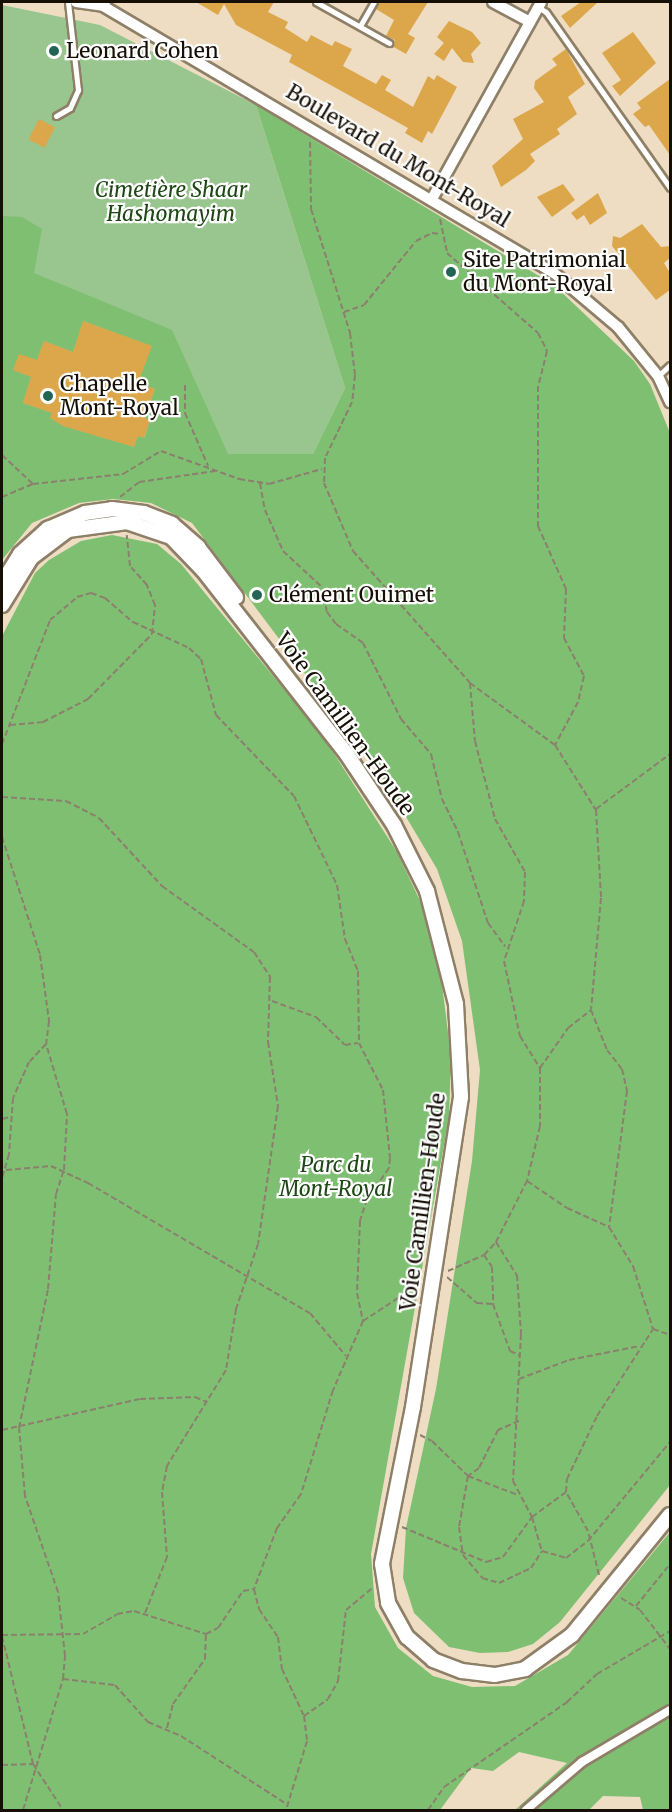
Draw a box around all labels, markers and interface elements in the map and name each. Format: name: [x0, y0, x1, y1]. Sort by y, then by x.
place label: Leonard Cohen: [66, 38, 219, 64]
marker: Leonard Cohen: [47, 44, 61, 58]
street label: Boulevard du Mont-Royal: [282, 79, 514, 233]
park label: Cimetière Shaar Hashomayim: [95, 177, 247, 227]
place label: Site Patrimonial du Mont-Royal: [463, 247, 626, 297]
marker: Site Patrimonial du Mont-Royal: [444, 265, 458, 279]
place label: Chapelle Mont-Royal: [60, 371, 179, 421]
marker: Chapelle Mont-Royal: [41, 389, 55, 403]
place label: Clément Ouimet: [269, 582, 434, 608]
marker: Clément Ouimet: [250, 588, 264, 602]
street label: Voie Camillien-Houde: [270, 628, 420, 820]
street label: Voie Camillien-Houde: [395, 1091, 451, 1313]
park label: Parc du Mont-Royal: [279, 1152, 393, 1202]

